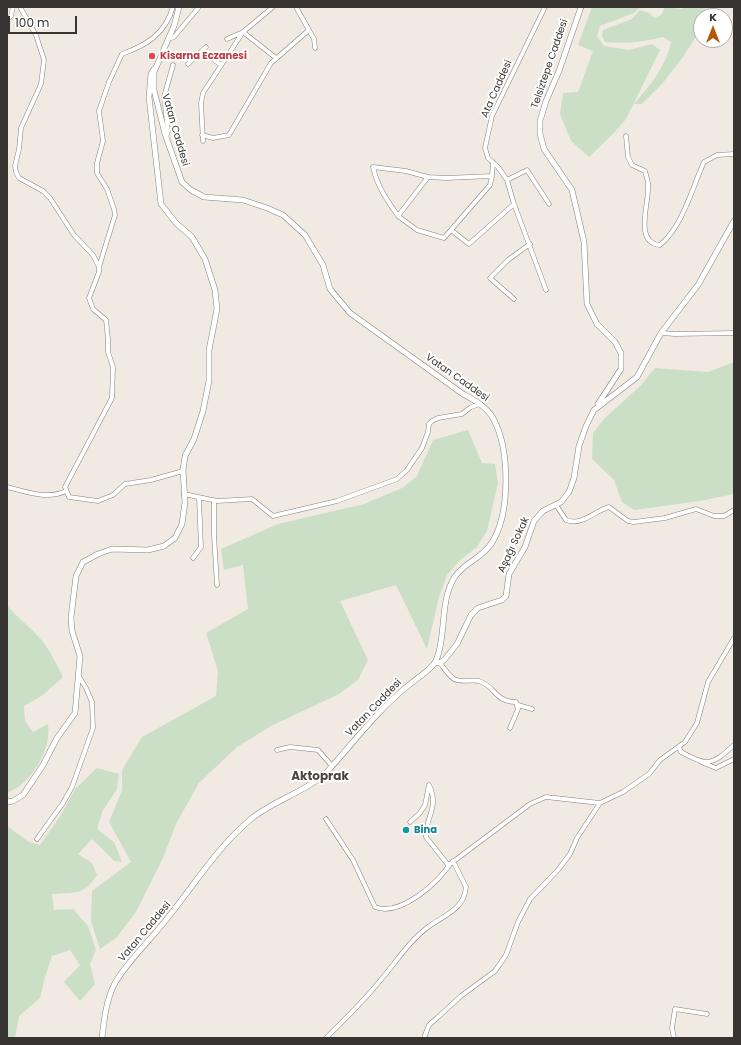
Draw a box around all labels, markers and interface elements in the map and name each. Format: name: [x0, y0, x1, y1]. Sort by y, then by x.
scale bar: [10, 8, 79, 34]
north arrow: [693, 8, 733, 48]
text: K: [709, 9, 717, 25]
text: 100 m: [15, 14, 49, 31]
street label: Telsiztepe Caddesi: [529, 18, 571, 110]
place label: Kisarna Eczanesi: [160, 50, 247, 62]
marker: Kisarna Eczanesi: [147, 51, 157, 61]
street label: Ata Caddesi: [479, 58, 515, 120]
street label: Vatan Caddesi: [159, 92, 191, 168]
street label: Vatan Caddesi: [423, 352, 491, 404]
street label: Aşağı Sokak: [496, 515, 532, 575]
street label: Vatan Caddesi: [344, 677, 404, 739]
district label: Aktoprak: [291, 770, 349, 784]
place label: Bina: [414, 824, 437, 836]
marker: Bina: [401, 825, 411, 835]
street label: Vatan Caddesi: [116, 899, 174, 965]

